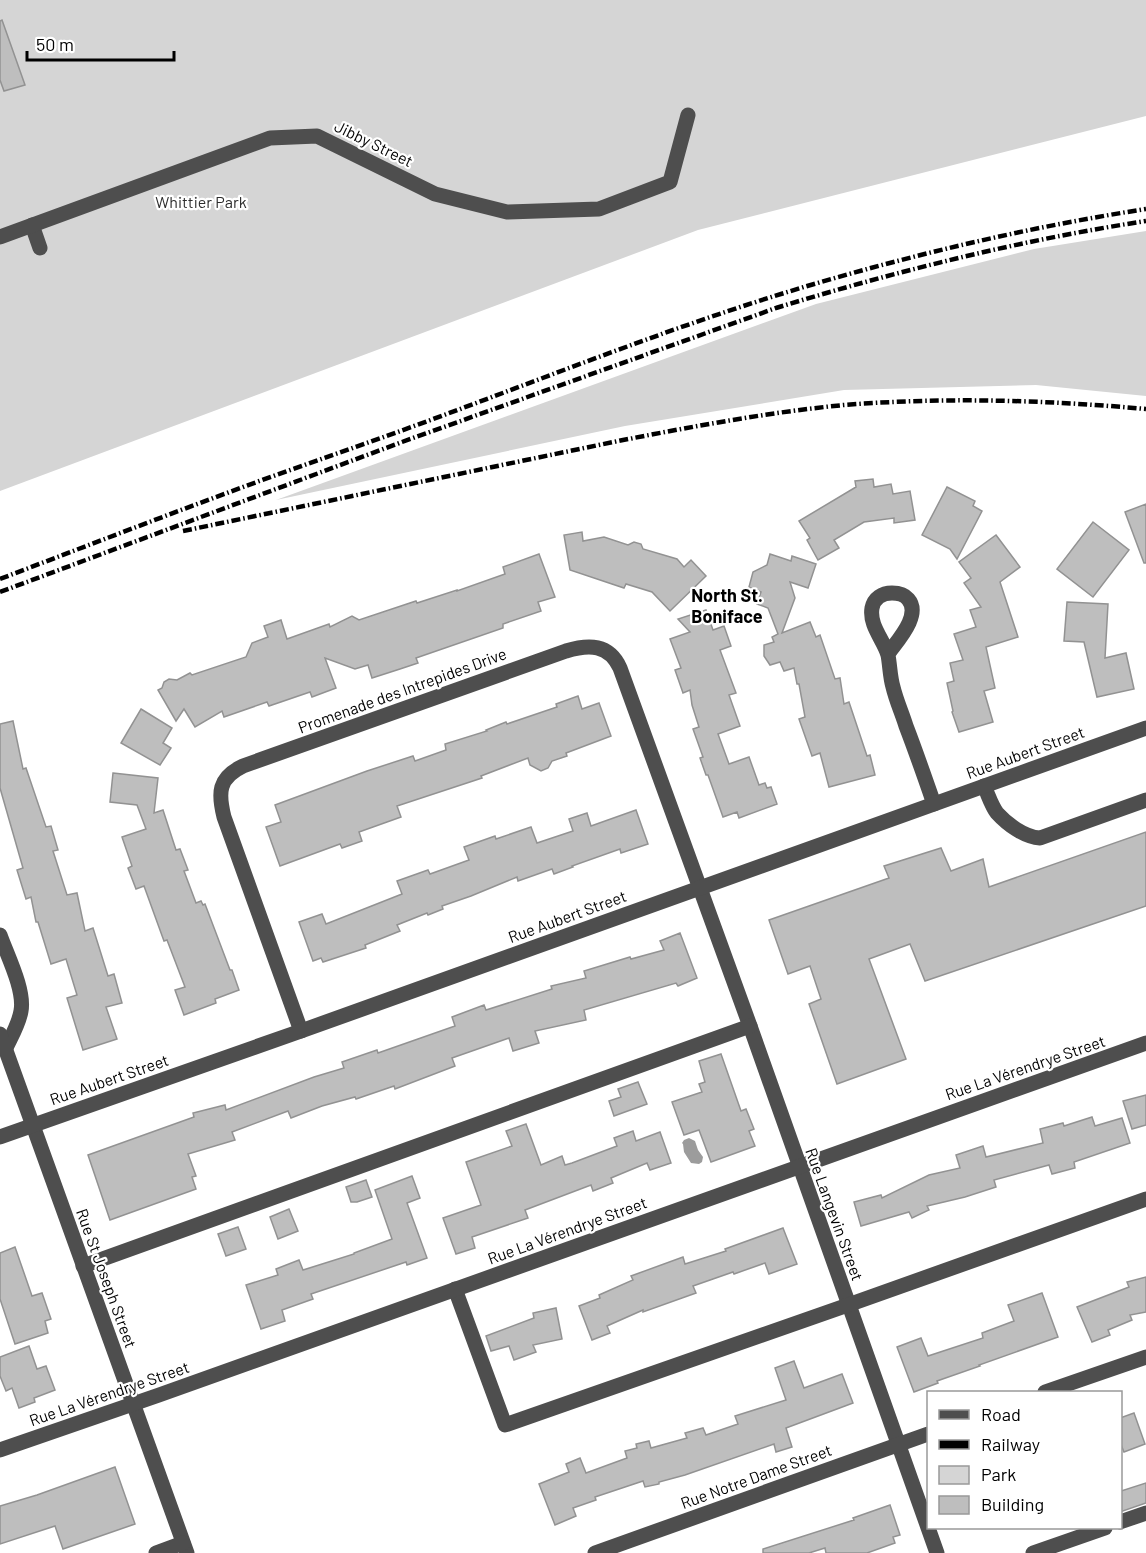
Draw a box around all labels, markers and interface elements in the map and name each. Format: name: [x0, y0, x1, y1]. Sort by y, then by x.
scale bar: [27, 24, 174, 62]
text: 50 m: [36, 33, 74, 55]
street label: Jibby Street: [332, 116, 416, 170]
park label: Whittier Park: [155, 192, 247, 211]
district label: North St. Boniface: [691, 584, 763, 627]
street label: Promenade des Intrepides Drive: [295, 643, 509, 737]
street label: Rue Aubert Street: [963, 722, 1087, 782]
street label: Rue Aubert Street: [505, 886, 629, 946]
street label: Rue La Vérendrye Street: [942, 1031, 1108, 1103]
street label: Rue Aubert Street: [47, 1050, 171, 1108]
street label: Rue Langevin Street: [802, 1145, 868, 1283]
street label: Rue La Vérendrye Street: [485, 1192, 649, 1268]
street label: Rue St Joseph Street: [73, 1206, 141, 1350]
street label: Rue La Vérendrye Street: [26, 1357, 192, 1429]
legend: [927, 1391, 1122, 1529]
text: Road: [981, 1403, 1021, 1425]
text: Railway: [981, 1433, 1040, 1455]
street label: Rue Notre Dame Street: [678, 1440, 834, 1512]
text: Park: [981, 1463, 1016, 1485]
text: Building: [981, 1493, 1044, 1515]

